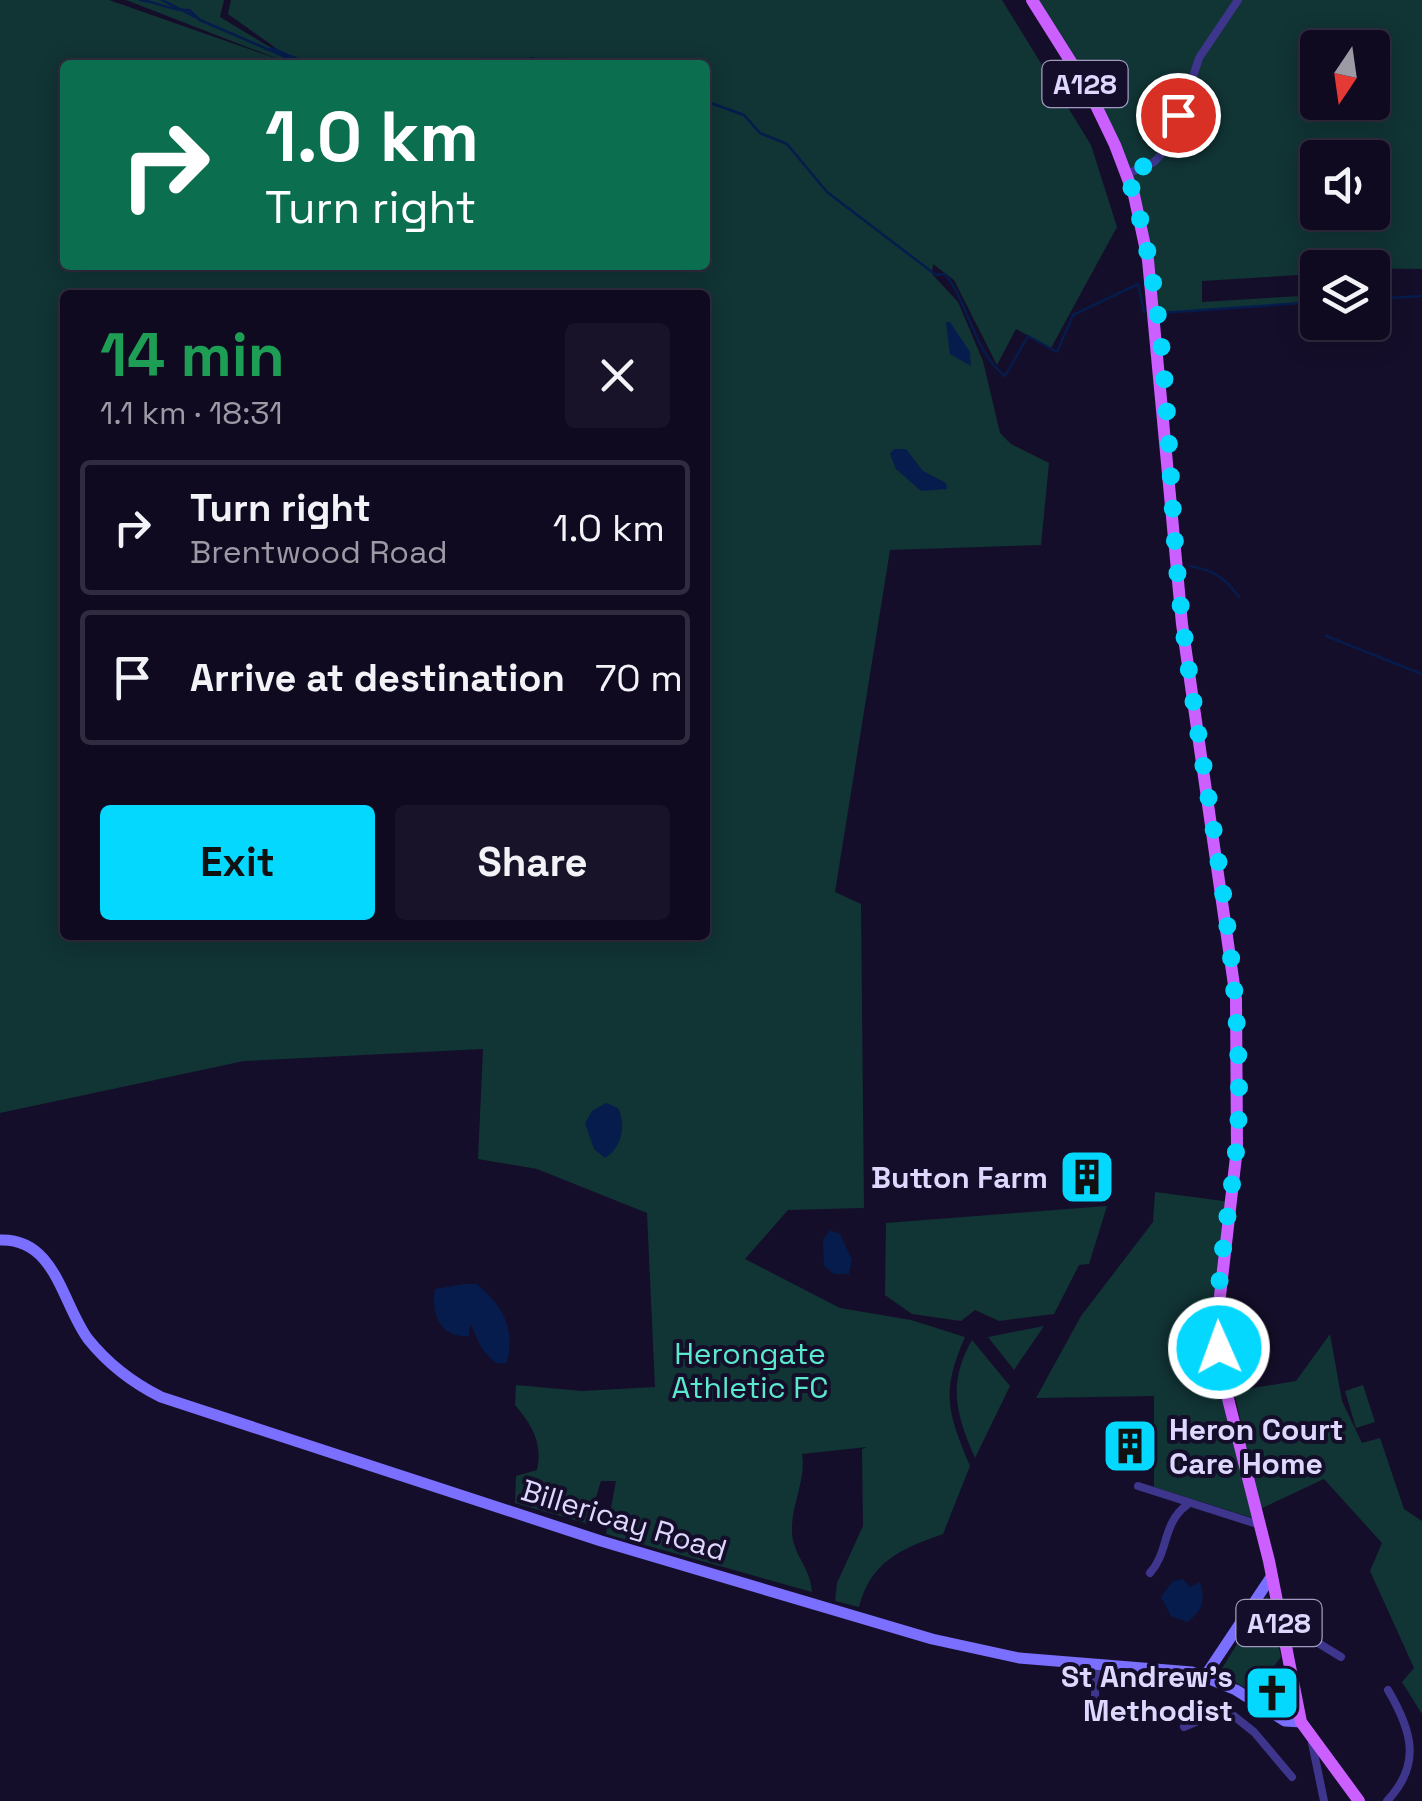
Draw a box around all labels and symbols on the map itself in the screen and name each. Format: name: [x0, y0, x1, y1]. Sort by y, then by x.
north arrow: [1300, 30, 1390, 120]
road number: A128: [1042, 61, 1128, 107]
pin: [1136, 73, 1221, 158]
building icon: Button Farm: [1057, 1147, 1117, 1207]
place label: Button Farm: [871, 1158, 1048, 1197]
position arrow: [1167, 1296, 1271, 1400]
park label: Herongate Athletic FC: [671, 1334, 829, 1407]
place label: Heron Court Care Home: [1169, 1410, 1344, 1483]
building icon: Heron Court Care Home: [1100, 1416, 1160, 1476]
street label: Billericay Road: [517, 1470, 731, 1570]
road number: A128: [1236, 1600, 1322, 1646]
place label: St Andrew's Methodist: [1061, 1657, 1233, 1730]
church icon: St Andrew's Methodist: [1242, 1663, 1302, 1723]

